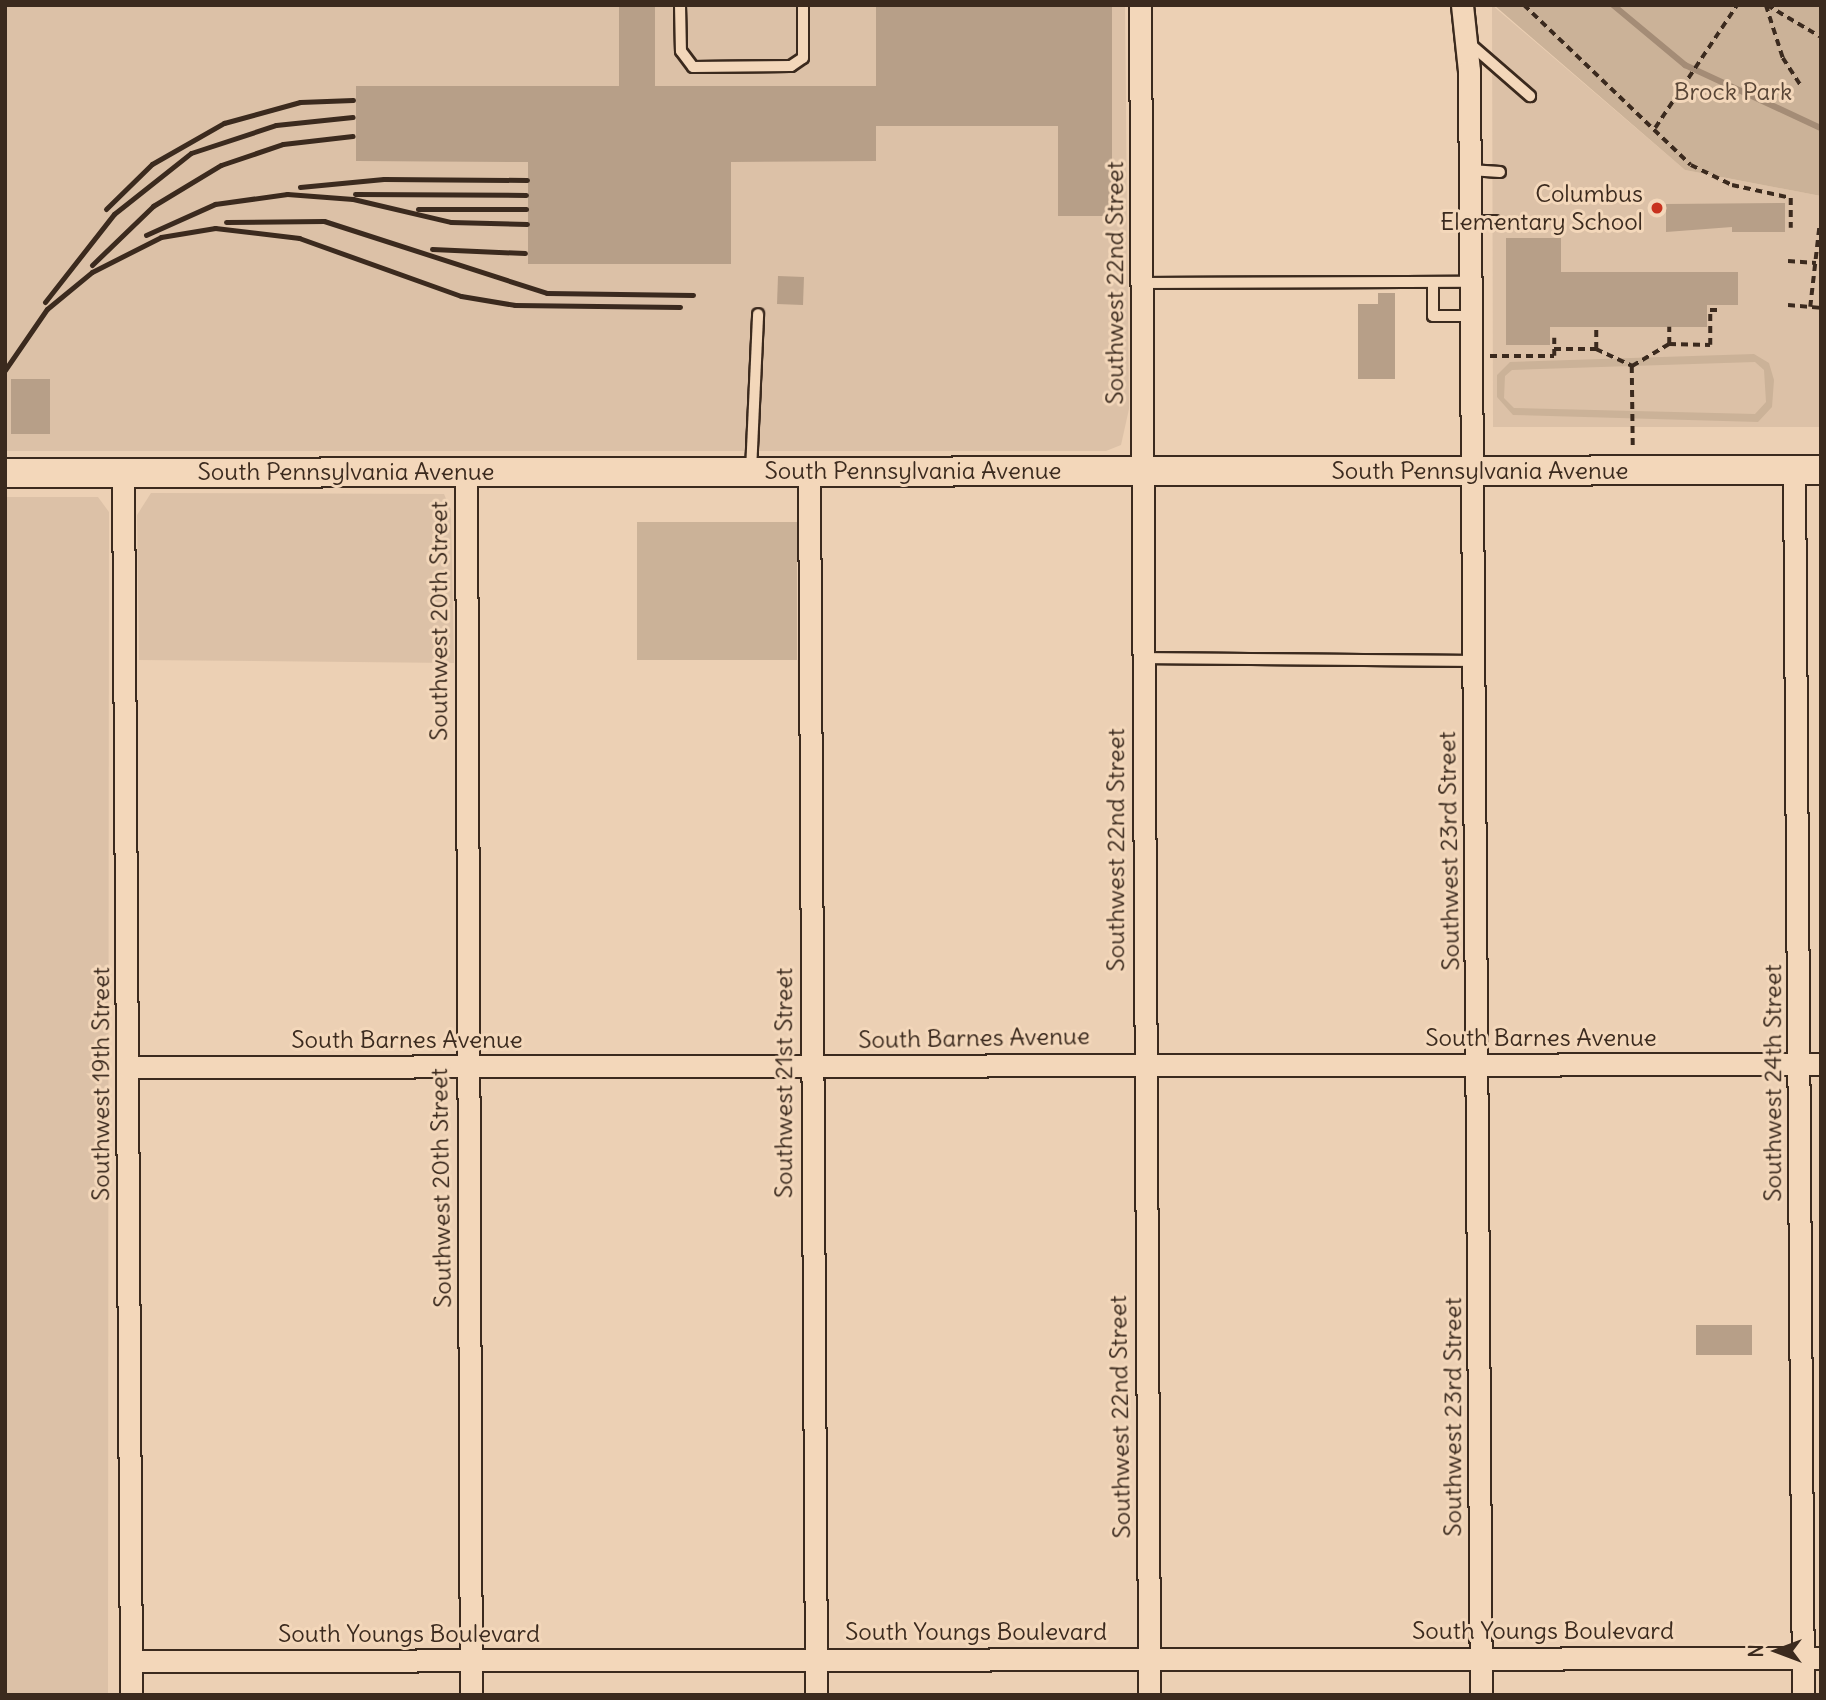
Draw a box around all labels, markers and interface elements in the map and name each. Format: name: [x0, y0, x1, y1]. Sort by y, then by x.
park label: Brock Park: [1674, 78, 1792, 106]
street label: Southwest 22nd Street: [1101, 161, 1129, 405]
place label: Columbus Elementary School: [1440, 180, 1643, 236]
marker: Columbus Elementary School: [1649, 200, 1665, 216]
street label: South Pennsylvania Avenue: [764, 457, 1062, 485]
street label: South Pennsylvania Avenue: [1331, 457, 1629, 485]
street label: South Pennsylvania Avenue: [197, 458, 495, 486]
street label: Southwest 20th Street: [425, 501, 453, 741]
street label: Southwest 22nd Street: [1102, 728, 1130, 972]
street label: Southwest 23rd Street: [1433, 731, 1465, 971]
street label: Southwest 24th Street: [1759, 964, 1787, 1202]
street label: Southwest 19th Street: [87, 967, 115, 1201]
street label: Southwest 21st Street: [770, 968, 798, 1198]
street label: South Barnes Avenue: [858, 1022, 1090, 1054]
street label: South Barnes Avenue: [1425, 1024, 1657, 1052]
street label: South Barnes Avenue: [291, 1026, 523, 1054]
street label: Southwest 20th Street: [425, 1068, 457, 1308]
street label: Southwest 22nd Street: [1103, 1295, 1137, 1539]
street label: Southwest 23rd Street: [1439, 1297, 1467, 1537]
north arrow: [1742, 1616, 1812, 1686]
street label: South Youngs Boulevard: [1412, 1617, 1674, 1645]
street label: South Youngs Boulevard: [845, 1618, 1107, 1646]
street label: South Youngs Boulevard: [278, 1620, 540, 1648]
text: N: [1744, 1644, 1768, 1658]

